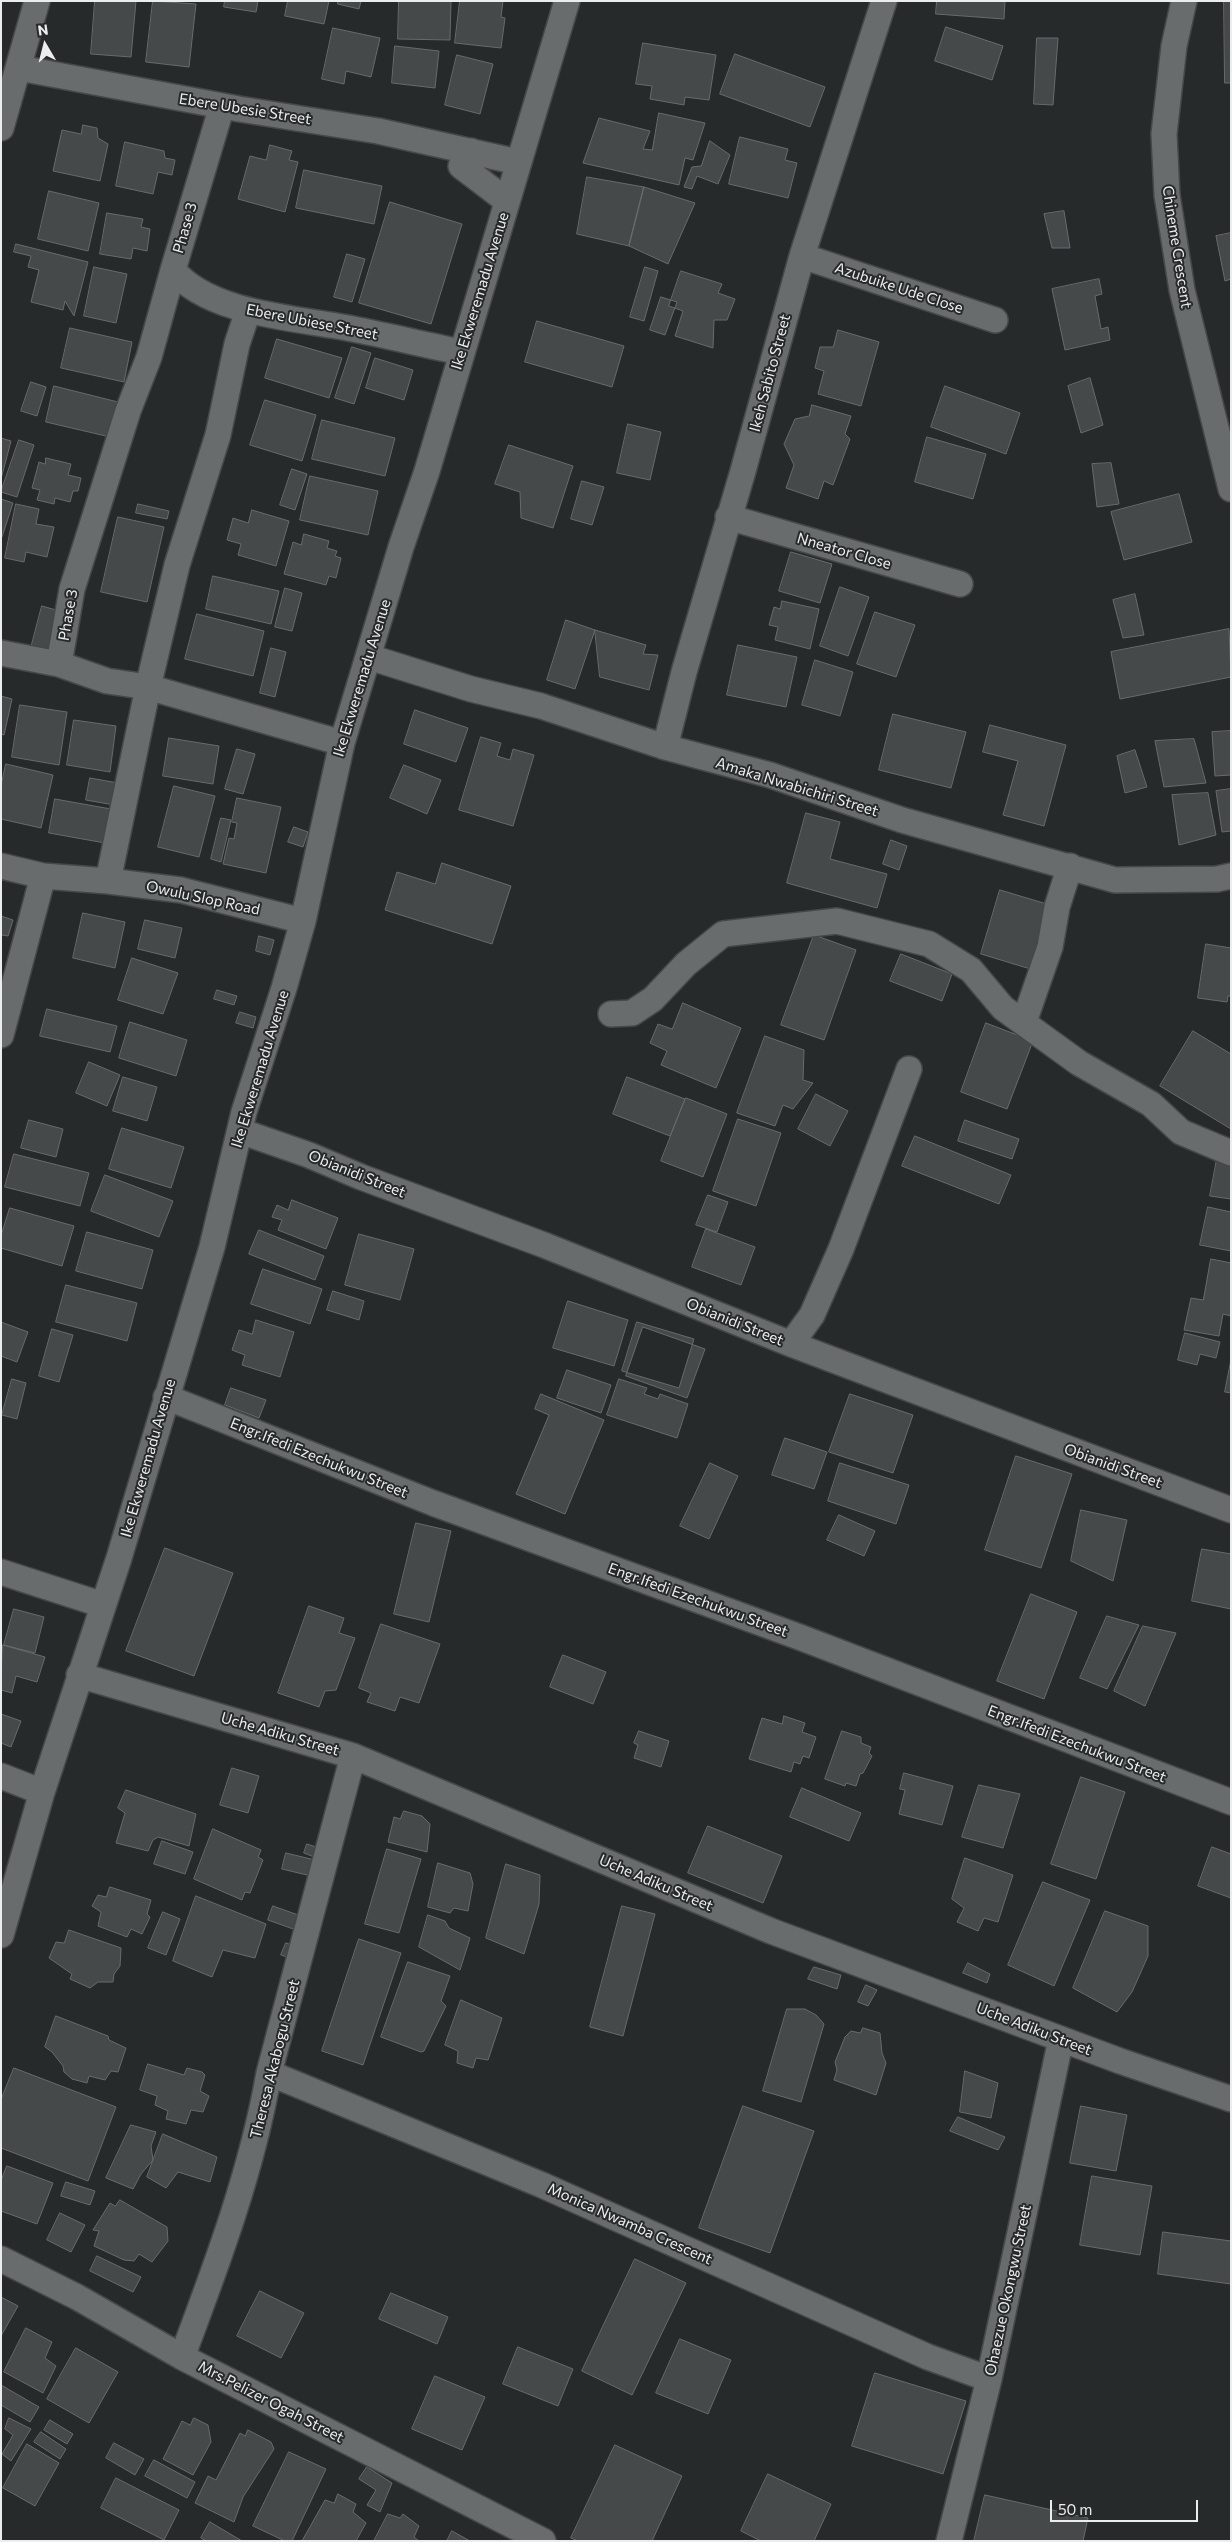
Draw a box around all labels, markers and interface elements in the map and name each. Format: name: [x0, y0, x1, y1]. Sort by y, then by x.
north arrow: [20, 20, 70, 70]
text: N: [36, 21, 49, 39]
street label: Ebere Ubesie Street: [178, 90, 312, 128]
street label: Chineme Crescent: [1158, 184, 1196, 310]
street label: Phase 3: [169, 201, 201, 255]
street label: Ike Ekweremadu Avenue: [447, 210, 513, 372]
street label: Azubuike Ude Close: [833, 259, 965, 317]
street label: Ebere Ubiese Street: [245, 300, 379, 344]
street label: Ikeh Sabito Street: [746, 312, 794, 434]
street label: Nneator Close: [795, 529, 893, 573]
street label: Phase 3: [55, 588, 81, 642]
street label: Ike Ekweremadu Avenue: [329, 597, 395, 759]
street label: Amaka Nwabichiri Street: [714, 754, 880, 820]
street label: Owulu Slop Road: [144, 877, 262, 919]
street label: Ike Ekweremadu Avenue: [227, 988, 293, 1150]
street label: Obianidi Street: [306, 1146, 408, 1202]
street label: Obianidi Street: [684, 1294, 786, 1350]
street label: Ike Ekweremadu Avenue: [117, 1377, 179, 1539]
street label: Engr.Ifedi Ezechukwu Street: [228, 1414, 410, 1502]
street label: Obianidi Street: [1061, 1440, 1165, 1492]
street label: Engr.Ifedi Ezechukwu Street: [606, 1559, 790, 1641]
street label: Engr.Ifedi Ezechukwu Street: [985, 1702, 1169, 1786]
street label: Uche Adiku Street: [219, 1709, 341, 1759]
street label: Uche Adiku Street: [596, 1851, 716, 1915]
street label: Theresa Akabogu Street: [247, 1978, 303, 2140]
street label: Uche Adiku Street: [974, 1999, 1094, 2059]
street label: Monica Nwamba Crescent: [545, 2180, 715, 2268]
street label: Ohaezue Okongwu Street: [981, 2203, 1035, 2377]
street label: Mrs.Pelizer Ogah Street: [195, 2357, 347, 2447]
scale bar: [1052, 2490, 1200, 2522]
text: 50 m: [1058, 2500, 1092, 2518]

